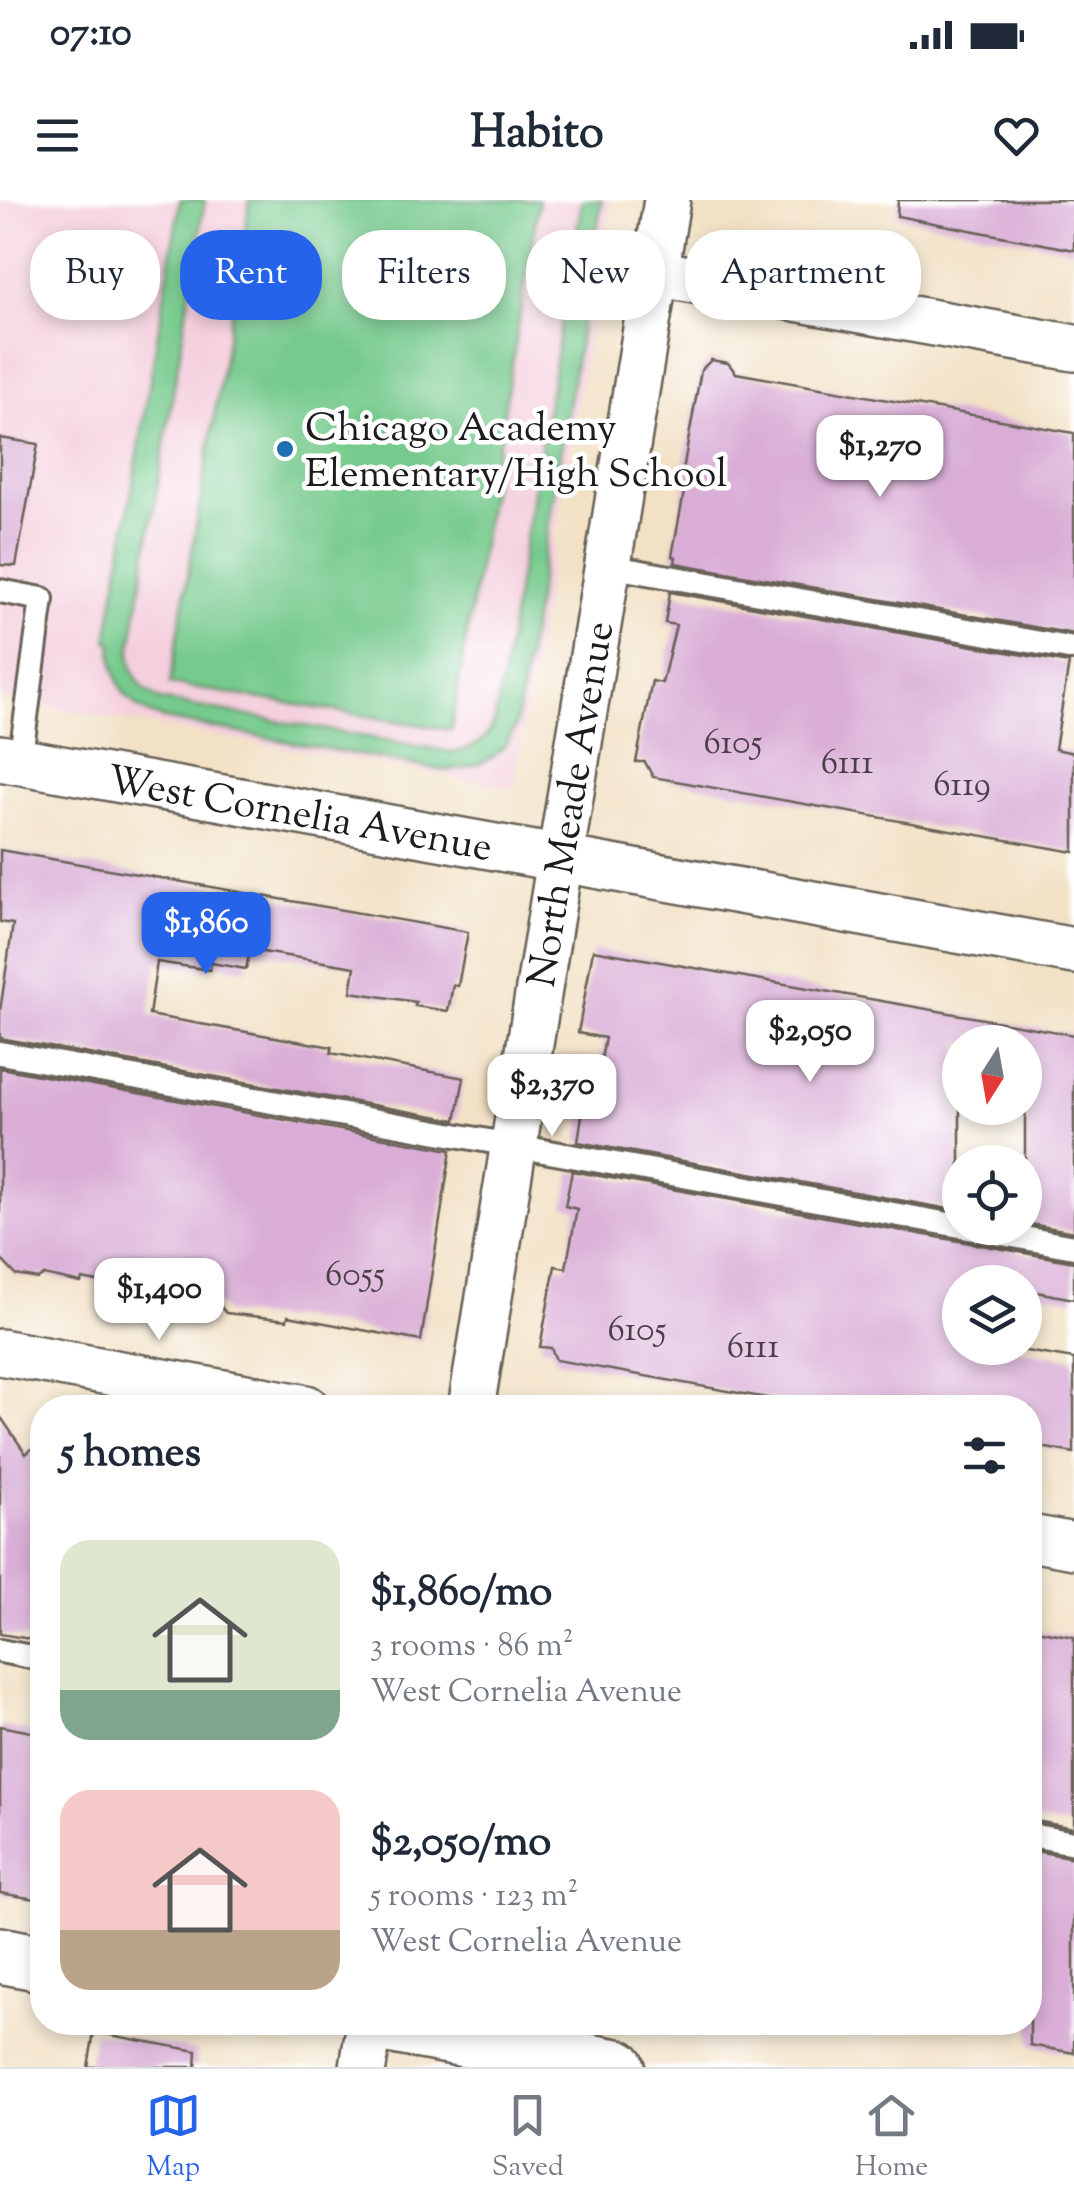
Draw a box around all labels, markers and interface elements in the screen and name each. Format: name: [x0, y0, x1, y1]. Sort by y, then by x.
text: 07:10: [50, 8, 132, 62]
text: Habito: [470, 103, 604, 168]
icon: menu: [30, 108, 85, 163]
icon: heart: [989, 108, 1044, 163]
chip: Buy: [30, 230, 160, 320]
chip: Rent: [180, 230, 322, 320]
chip: Filters: [342, 230, 506, 320]
chip: New: [526, 230, 665, 320]
chip: Apartment: [685, 230, 921, 320]
place label: Chicago Academy Elementary/High School: [305, 402, 727, 505]
pin: $1,270: [799, 415, 961, 500]
text: $1,270: [838, 424, 922, 470]
marker: Chicago Academy Elementary/High School: [274, 438, 296, 460]
street label: North Meade Avenue: [516, 618, 631, 992]
house number: 6105: [703, 719, 763, 770]
house number: 6111: [821, 739, 873, 790]
street label: West Cornelia Avenue: [102, 754, 496, 879]
house number: 6119: [933, 761, 991, 812]
pin: $1,860: [125, 892, 287, 977]
text: $1,860: [164, 901, 248, 947]
pin: $2,050: [729, 1000, 891, 1085]
text: $2,050: [768, 1009, 852, 1055]
north arrow: [942, 1025, 1042, 1125]
map controls: [942, 1025, 1042, 1365]
pin: $2,370: [471, 1054, 633, 1139]
text: $2,370: [509, 1063, 595, 1109]
button: locate: [942, 1145, 1042, 1245]
house number: 6055: [325, 1251, 385, 1302]
pin: $1,400: [78, 1258, 240, 1343]
button: layers: [942, 1265, 1042, 1365]
text: $1,400: [116, 1267, 202, 1313]
house number: 6105: [607, 1306, 667, 1357]
house number: 6111: [727, 1323, 779, 1374]
text: 5 homes: [60, 1425, 201, 1485]
icon: filters: [957, 1428, 1012, 1483]
text: $1,860/mo: [370, 1564, 552, 1624]
icon: home: [140, 1580, 260, 1700]
text: 3 rooms · 86 m²: [370, 1624, 573, 1670]
text: West Cornelia Avenue: [370, 1670, 682, 1716]
text: $2,050/mo: [370, 1814, 551, 1874]
icon: home: [140, 1830, 260, 1950]
text: 5 rooms · 123 m²: [370, 1874, 578, 1920]
text: West Cornelia Avenue: [370, 1920, 682, 1966]
tab: Map: [146, 2088, 201, 2188]
tab: Saved: [492, 2088, 564, 2188]
tab: Home: [855, 2088, 928, 2188]

